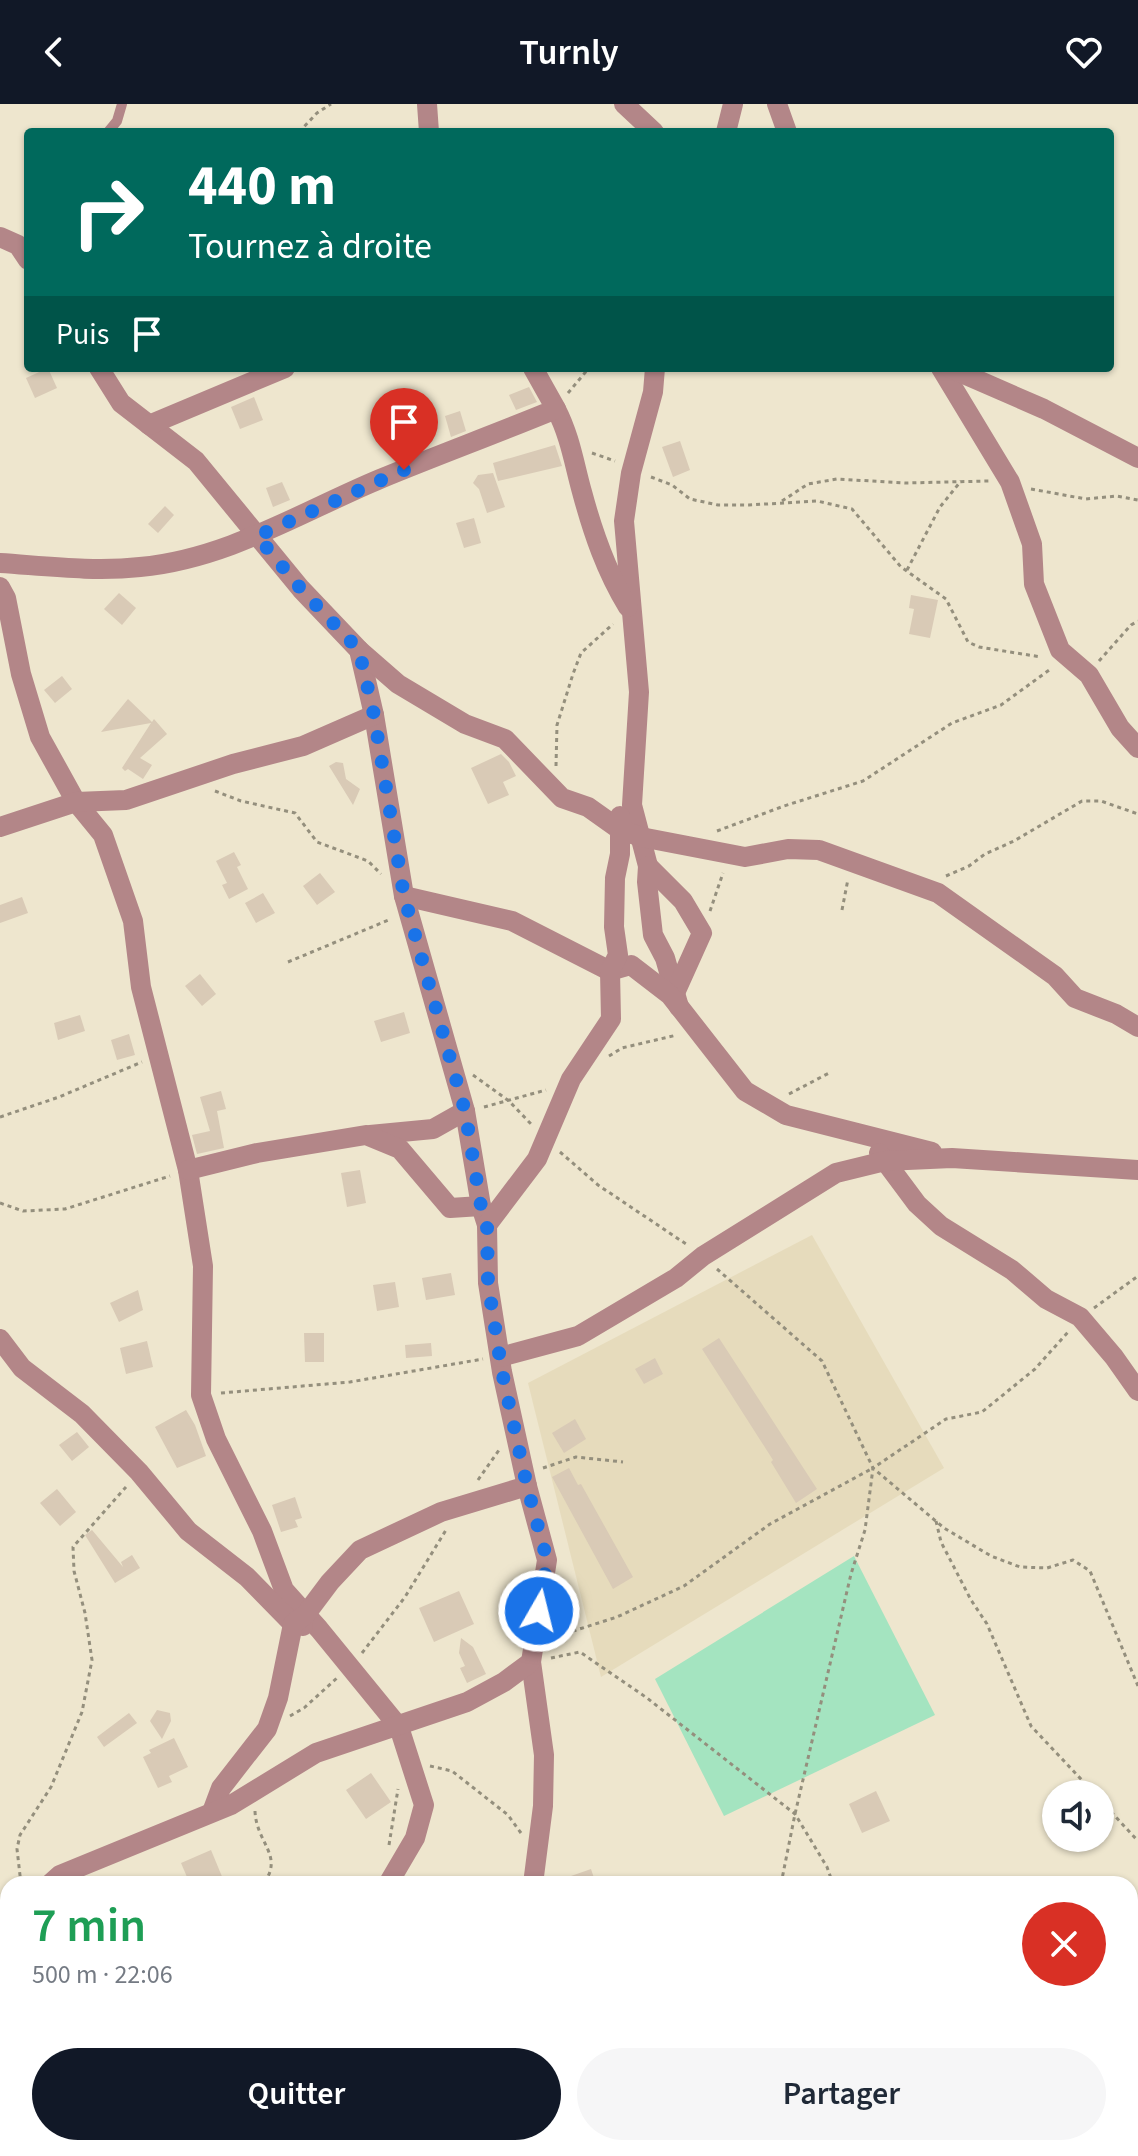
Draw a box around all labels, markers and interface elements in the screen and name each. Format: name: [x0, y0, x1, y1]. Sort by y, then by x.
text: Turnly: [519, 27, 619, 78]
icon: back: [32, 30, 76, 74]
icon: heart: [1062, 30, 1106, 74]
text: 440 m: [188, 147, 336, 226]
icon: right: [56, 160, 160, 264]
text: Tournez à droite: [188, 221, 432, 272]
icon: arrive: [125, 312, 169, 356]
text: Puis: [56, 313, 109, 356]
pin: [370, 388, 438, 470]
icon: arrive: [382, 400, 426, 444]
position arrow: [497, 1569, 581, 1653]
map controls: [1042, 1780, 1114, 1852]
button: sound: [1042, 1780, 1114, 1852]
text: 7 min: [32, 1892, 146, 1960]
button: close: [1022, 1902, 1106, 1986]
text: 500 m · 22:06: [32, 1956, 173, 1993]
button: Quitter: [32, 2048, 561, 2140]
button: Partager: [577, 2048, 1106, 2140]

